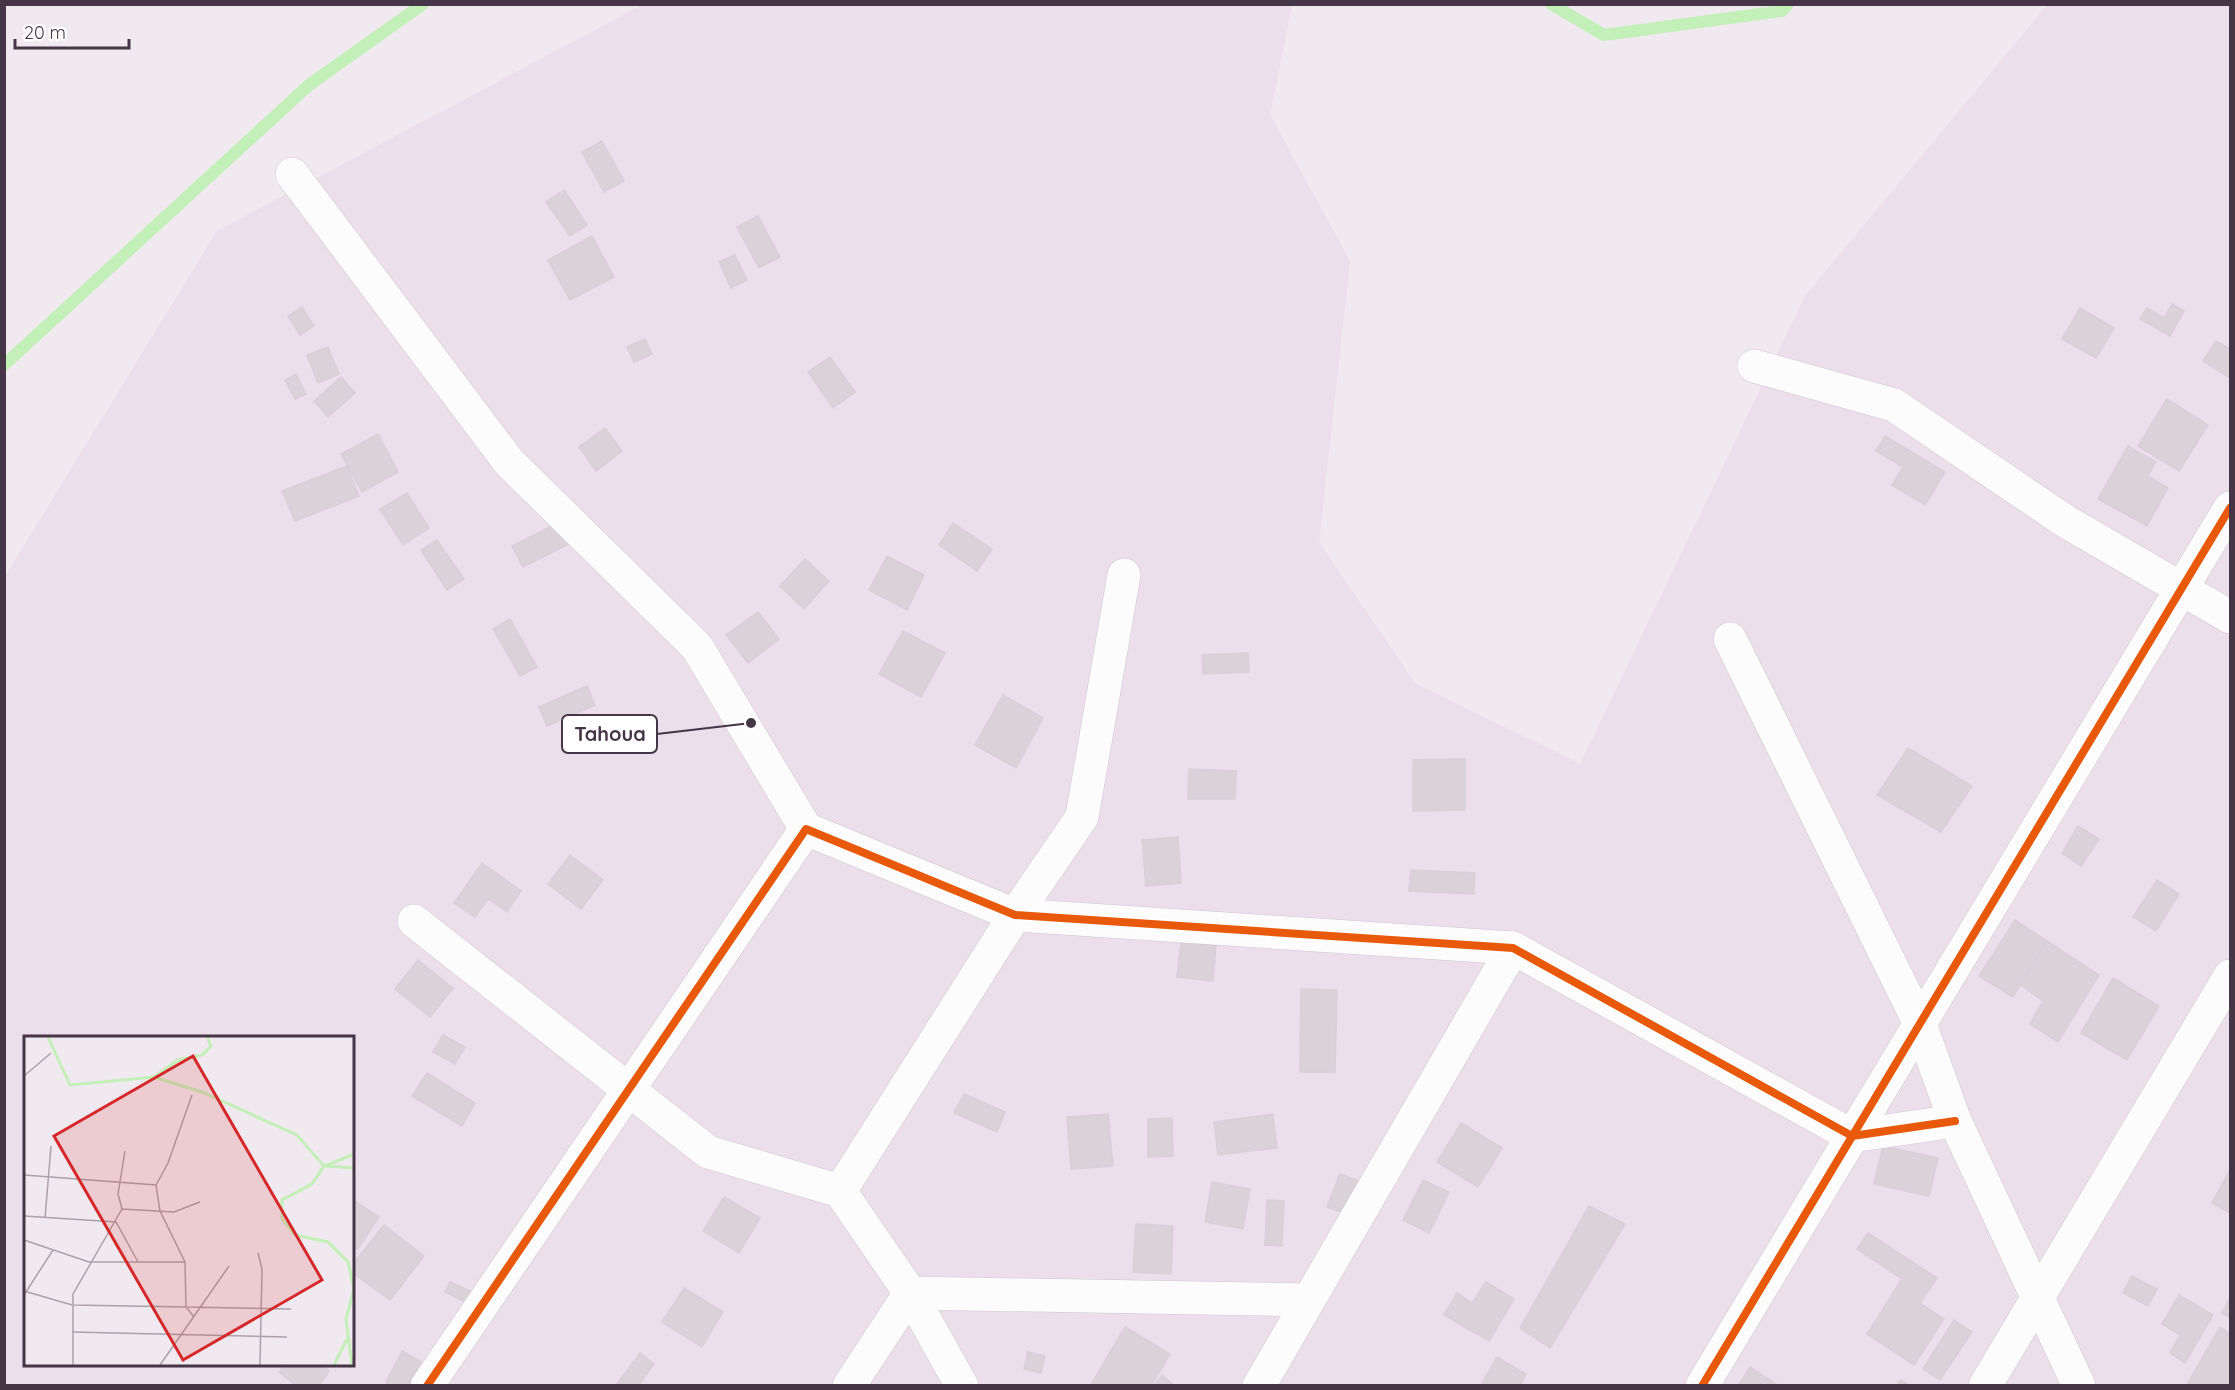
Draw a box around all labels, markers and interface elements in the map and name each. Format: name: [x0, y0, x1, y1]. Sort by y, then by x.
scale bar: [15, 12, 129, 50]
text: 20 m: [24, 21, 66, 44]
callout: Tahoua: [562, 715, 657, 753]
text: Tahoua: [574, 721, 646, 746]
inset map: [24, 1036, 354, 1366]

